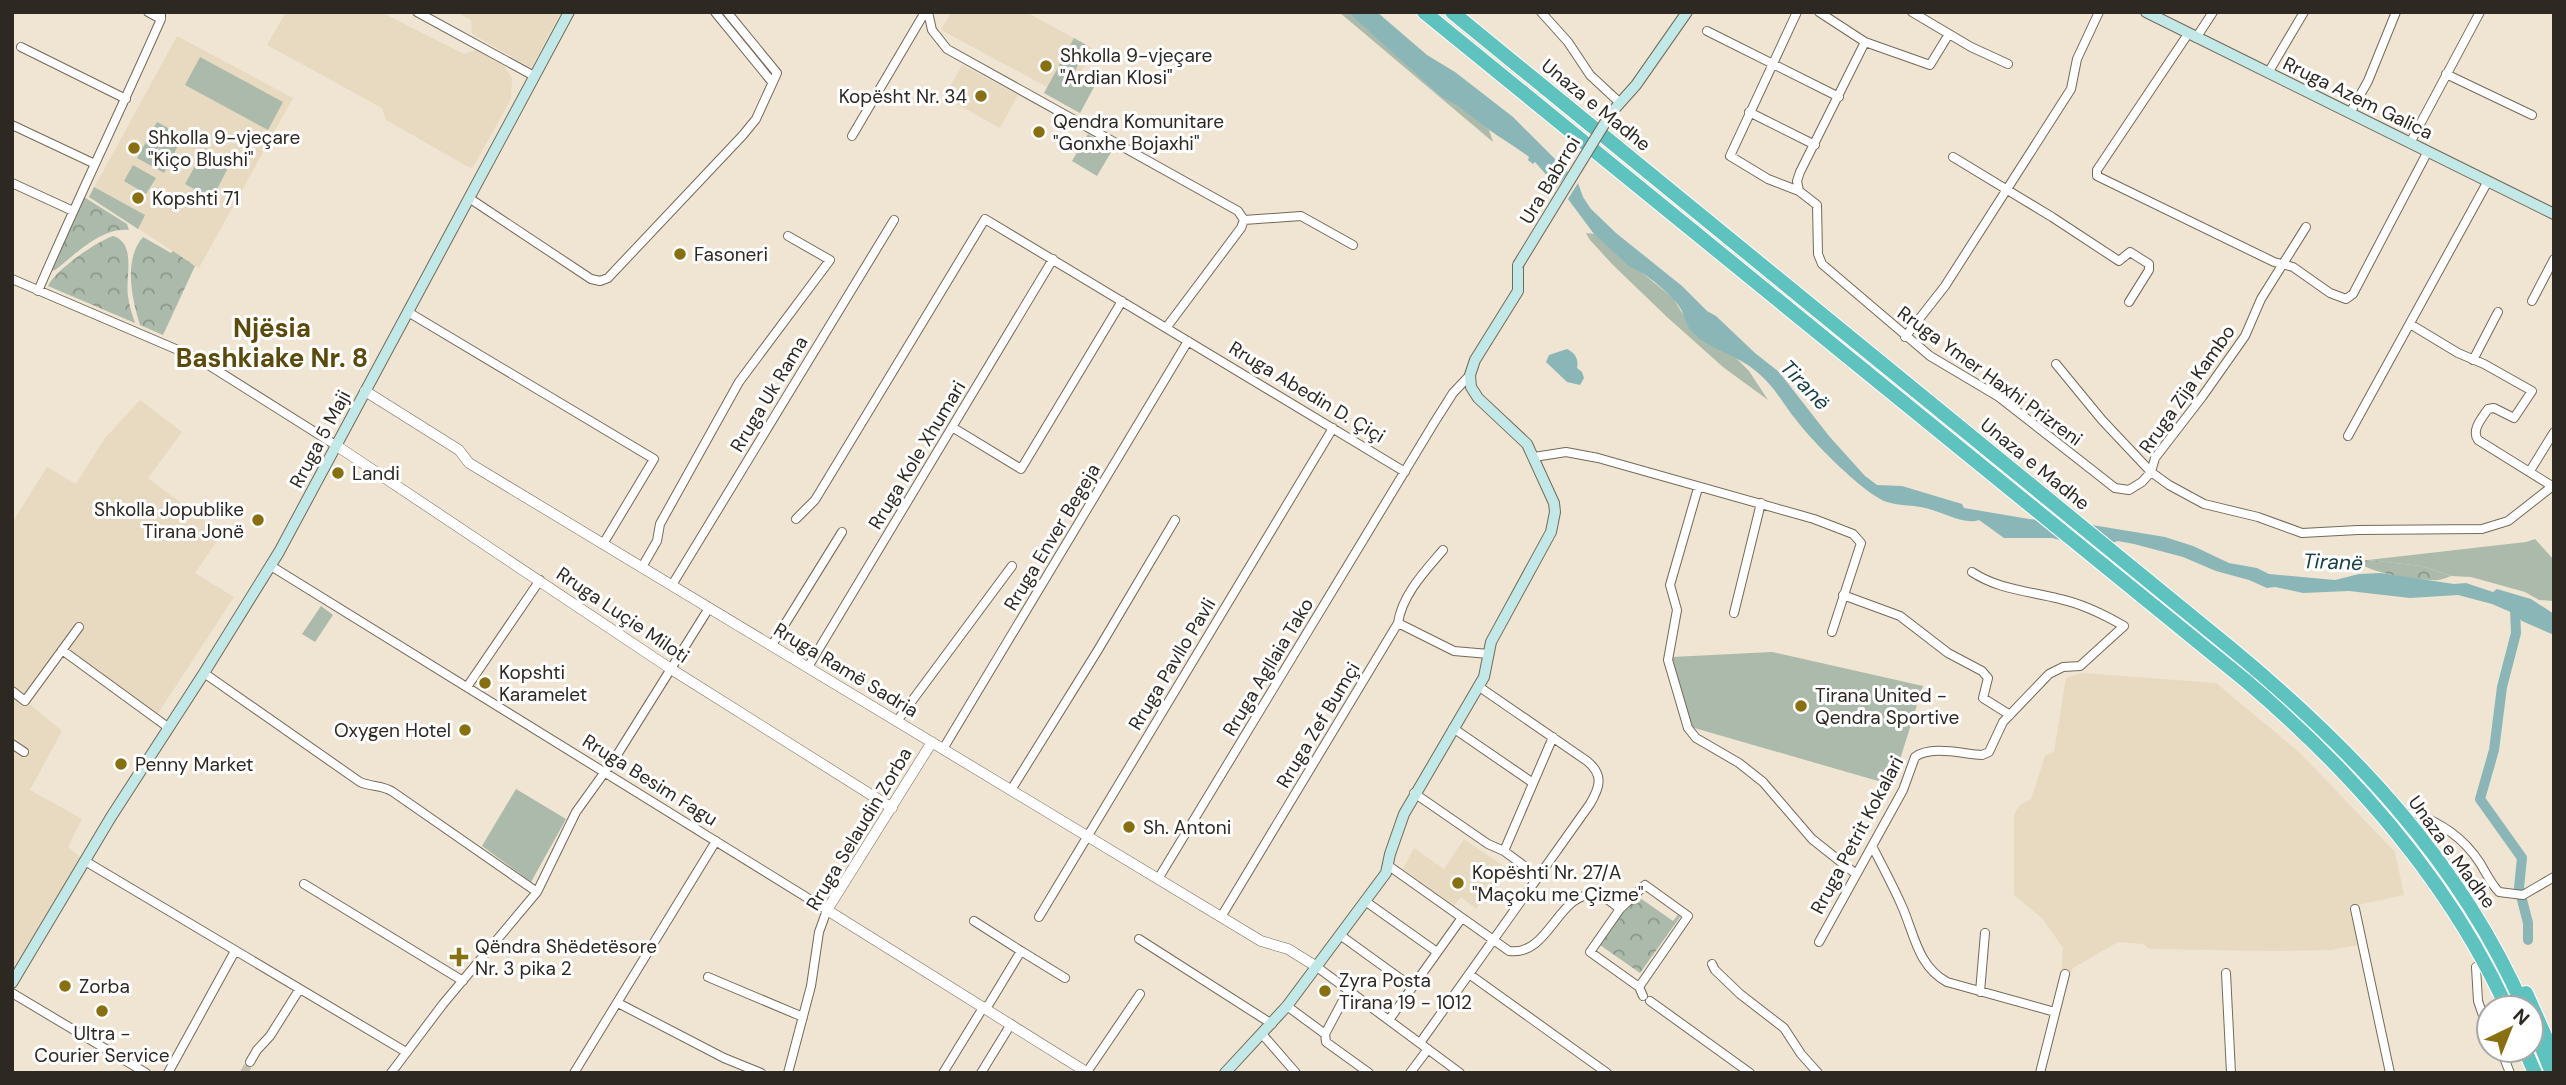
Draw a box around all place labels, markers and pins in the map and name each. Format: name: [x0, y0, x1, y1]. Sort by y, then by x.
place label: Shkolla 9-vjeçare "Ardian Klosi": [1060, 43, 1212, 90]
marker: Shkolla 9-vjeçare "Ardian Klosi": [1038, 58, 1054, 74]
place label: Kopësht Nr. 34: [839, 84, 967, 109]
marker: Kopësht Nr. 34: [973, 88, 989, 104]
place label: Qendra Komunitare "Gonxhe Bojaxhi": [1053, 109, 1224, 156]
marker: Qendra Komunitare "Gonxhe Bojaxhi": [1031, 124, 1047, 140]
place label: Shkolla 9-vjeçare "Kiço Blushi": [148, 125, 300, 172]
marker: Shkolla 9-vjeçare "Kiço Blushi": [126, 140, 142, 156]
place label: Kopshti 71: [152, 186, 239, 211]
marker: Kopshti 71: [130, 190, 146, 206]
place label: Fasoneri: [694, 242, 768, 267]
marker: Fasoneri: [672, 246, 688, 262]
place label: Landi: [352, 461, 400, 486]
marker: Landi: [330, 465, 346, 481]
place label: Shkolla Jopublike Tirana Jonë: [94, 497, 244, 544]
marker: Shkolla Jopublike Tirana Jonë: [250, 512, 266, 528]
place label: Kopshti Karamelet: [499, 660, 587, 707]
marker: Kopshti Karamelet: [477, 675, 493, 691]
place label: Tirana United - Qendra Sportive: [1815, 683, 1959, 730]
marker: Tirana United - Qendra Sportive: [1793, 698, 1809, 714]
place label: Oxygen Hotel: [334, 718, 451, 743]
marker: Oxygen Hotel: [457, 722, 473, 738]
place label: Penny Market: [135, 752, 254, 777]
marker: Penny Market: [113, 756, 129, 772]
place label: Sh. Antoni: [1143, 815, 1231, 840]
marker: Sh. Antoni: [1121, 819, 1137, 835]
place label: Kopështi Nr. 27/A "Maçoku me Çizme": [1472, 860, 1644, 907]
marker: Kopështi Nr. 27/A "Maçoku me Çizme": [1450, 875, 1466, 891]
place label: Qëndra Shëdetësore Nr. 3 pika 2: [475, 934, 657, 981]
marker: Qëndra Shëdetësore Nr. 3 pika 2: [449, 947, 469, 967]
place label: Zyra Posta Tirana 19 - 1012: [1339, 968, 1472, 1015]
place label: Zorba: [79, 974, 130, 999]
marker: Zorba: [57, 978, 73, 994]
marker: Zyra Posta Tirana 19 - 1012: [1317, 983, 1333, 999]
marker: Ultra - Courier Service: [94, 1003, 110, 1019]
place label: Ultra - Courier Service: [34, 1021, 170, 1068]

